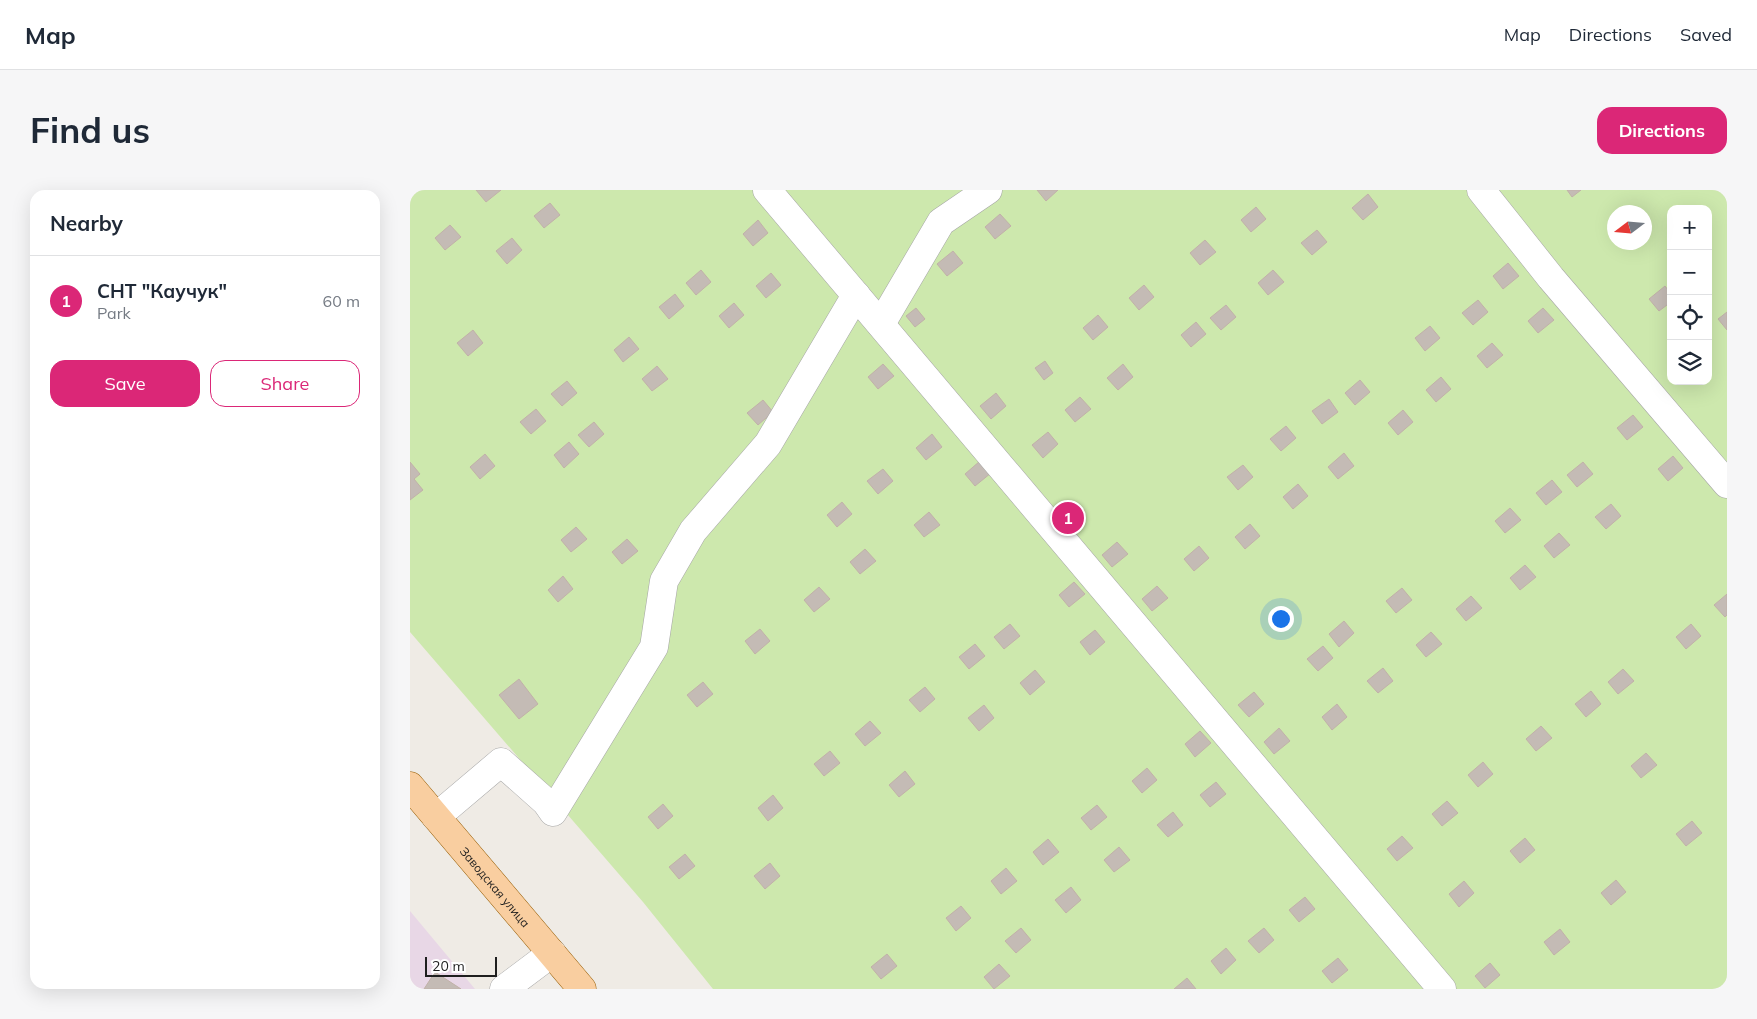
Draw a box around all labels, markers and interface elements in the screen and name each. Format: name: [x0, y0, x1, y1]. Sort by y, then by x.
text: Map: [25, 20, 76, 50]
text: Map: [1504, 23, 1541, 46]
text: Directions: [1569, 23, 1652, 46]
text: Saved: [1680, 23, 1732, 46]
button: Directions: [1597, 107, 1727, 154]
text: Find us: [30, 108, 150, 152]
north arrow: [1607, 205, 1652, 250]
map controls: [1667, 205, 1712, 385]
button: +: [1667, 205, 1712, 250]
text: Nearby: [50, 210, 123, 236]
button: −: [1667, 250, 1712, 295]
text: СНТ "Каучук": [97, 279, 227, 303]
text: 1: [61, 291, 71, 311]
text: 60 m: [323, 291, 360, 311]
button: locate: [1667, 295, 1712, 340]
text: Park: [97, 303, 131, 323]
button: layers: [1667, 340, 1712, 385]
button: Save: [50, 360, 200, 407]
button: Share: [210, 360, 360, 407]
pin: 1: [1052, 499, 1084, 537]
your location: [1268, 606, 1294, 632]
street label: Заводская улица: [457, 843, 534, 930]
scale bar: [425, 954, 498, 977]
text: 20 m: [432, 957, 465, 975]

